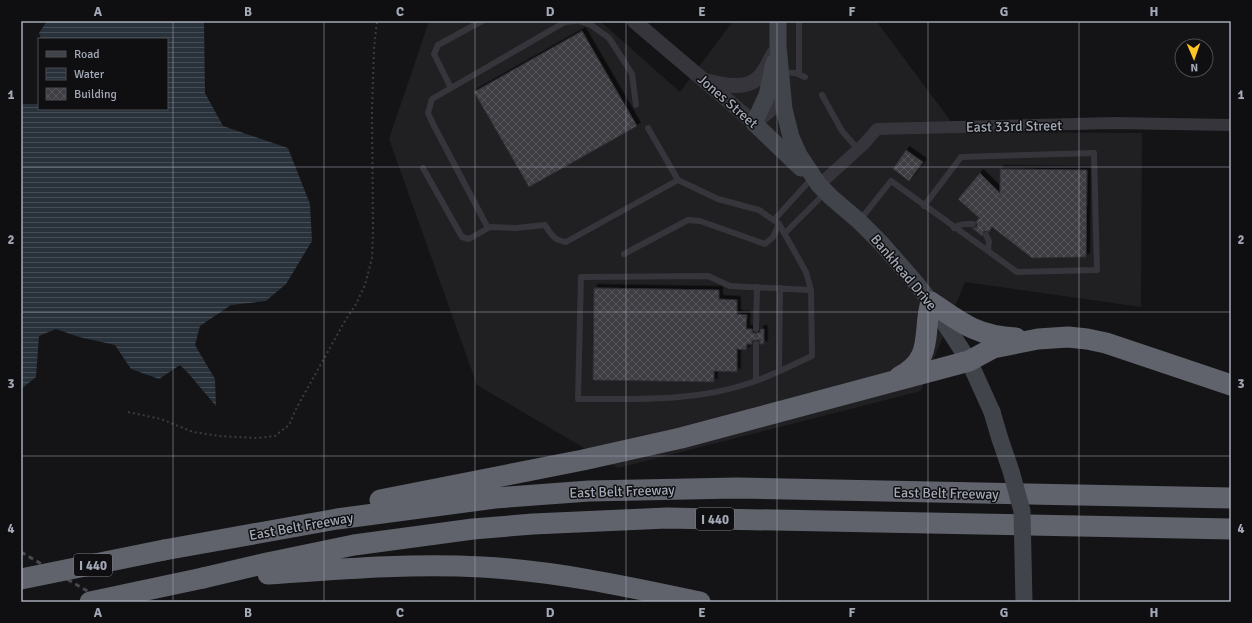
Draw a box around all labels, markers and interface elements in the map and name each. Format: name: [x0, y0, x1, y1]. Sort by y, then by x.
text: A: [94, 4, 103, 20]
text: B: [244, 4, 252, 20]
text: C: [396, 4, 404, 20]
text: D: [546, 4, 555, 20]
text: E: [698, 4, 706, 20]
text: F: [849, 4, 856, 20]
text: G: [1000, 4, 1008, 20]
text: H: [1150, 4, 1158, 20]
legend: [38, 38, 168, 110]
north arrow: [1174, 38, 1214, 78]
text: Road: [74, 47, 100, 62]
text: N: [1190, 61, 1198, 74]
text: Water: [74, 67, 105, 82]
street label: Jones Street: [694, 71, 761, 132]
text: 1: [7, 87, 15, 103]
text: Building: [74, 87, 117, 102]
text: 1: [1237, 87, 1245, 103]
street label: East 33rd Street: [966, 117, 1062, 136]
street label: Bankhead Drive: [867, 231, 940, 314]
text: 2: [7, 232, 15, 248]
text: 2: [1237, 232, 1245, 248]
text: 3: [7, 376, 15, 392]
text: 3: [1237, 376, 1245, 392]
street label: East Belt Freeway: [569, 481, 675, 502]
street label: East Belt Freeway: [893, 484, 999, 503]
road number: I 440: [696, 508, 734, 530]
street label: East Belt Freeway: [248, 509, 355, 544]
text: 4: [7, 521, 15, 537]
text: 4: [1237, 521, 1245, 537]
road number: I 440: [74, 554, 112, 576]
text: A: [94, 605, 103, 621]
text: B: [244, 605, 252, 621]
text: C: [396, 605, 404, 621]
text: D: [546, 605, 555, 621]
text: E: [698, 605, 706, 621]
text: F: [849, 605, 856, 621]
text: G: [1000, 605, 1008, 621]
text: H: [1150, 605, 1158, 621]

